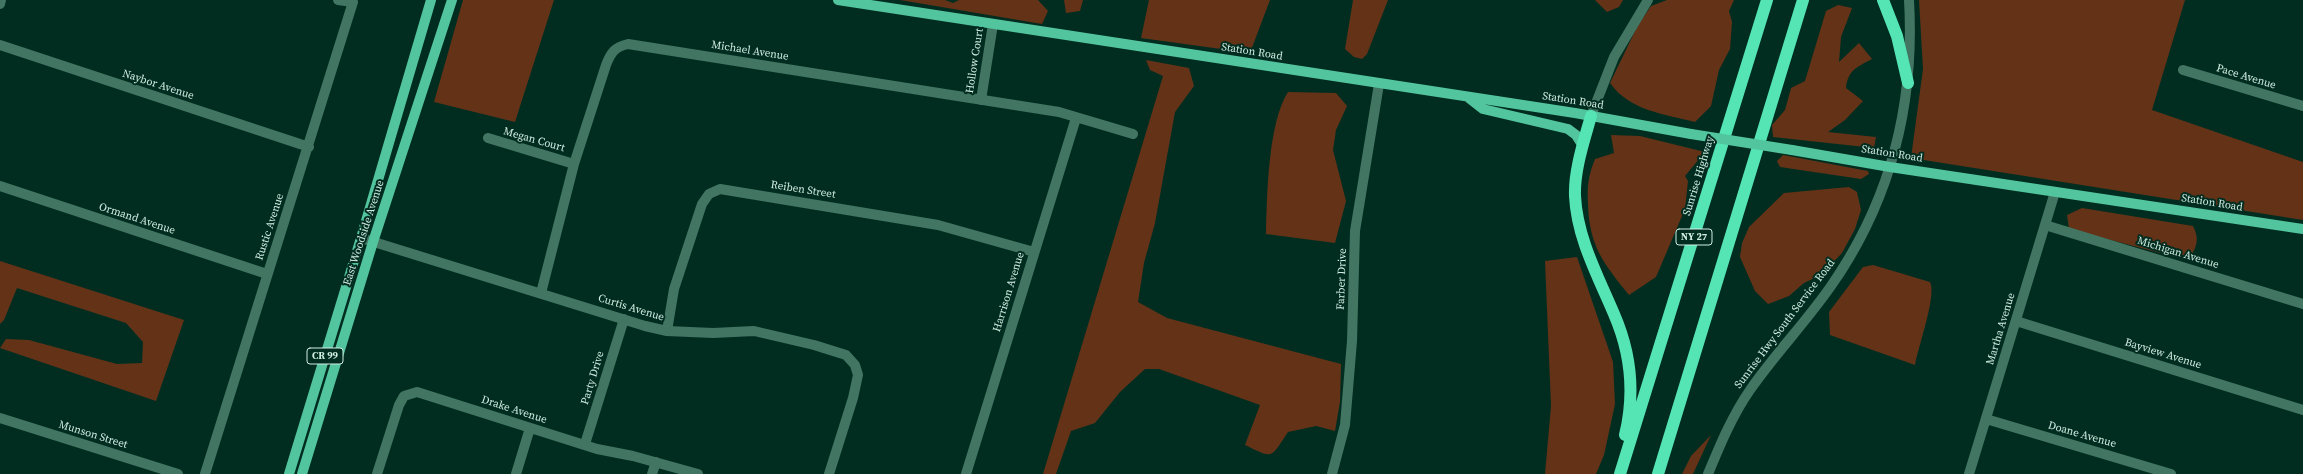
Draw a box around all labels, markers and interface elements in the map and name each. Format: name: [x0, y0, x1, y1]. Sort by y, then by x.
street label: Hollow Court: [963, 28, 987, 94]
street label: Michael Avenue: [710, 38, 790, 64]
street label: Station Road: [1220, 41, 1284, 63]
street label: Pace Avenue: [2215, 62, 2277, 92]
street label: Naybor Avenue: [121, 67, 195, 103]
street label: Station Road: [1541, 90, 1605, 112]
street label: Megan Court: [502, 125, 566, 155]
street label: Sunrise Highway: [1681, 135, 1717, 217]
street label: Station Road: [1860, 143, 1924, 165]
street label: Reiben Street: [770, 178, 836, 202]
street label: East Woodside Avenue: [341, 179, 387, 287]
street label: Rustic Avenue: [253, 192, 287, 262]
street label: Station Road: [2180, 192, 2244, 214]
street label: Ormand Avenue: [97, 200, 177, 238]
road number: NY 27: [1676, 229, 1712, 245]
street label: Michigan Avenue: [2136, 234, 2220, 272]
street label: Farber Drive: [1334, 248, 1350, 310]
street label: Harrison Avenue: [991, 251, 1027, 333]
street label: Sunrise Hwy South Service Road: [1732, 257, 1838, 391]
street label: Martha Avenue: [1984, 291, 2018, 367]
street label: Curtis Avenue: [596, 292, 666, 324]
street label: Bayview Avenue: [2123, 336, 2203, 372]
road number: CR 99: [307, 348, 343, 364]
street label: Party Drive: [579, 350, 607, 406]
street label: Drake Avenue: [480, 393, 548, 427]
street label: Munson Street: [57, 418, 129, 452]
street label: Doane Avenue: [2046, 419, 2118, 451]

